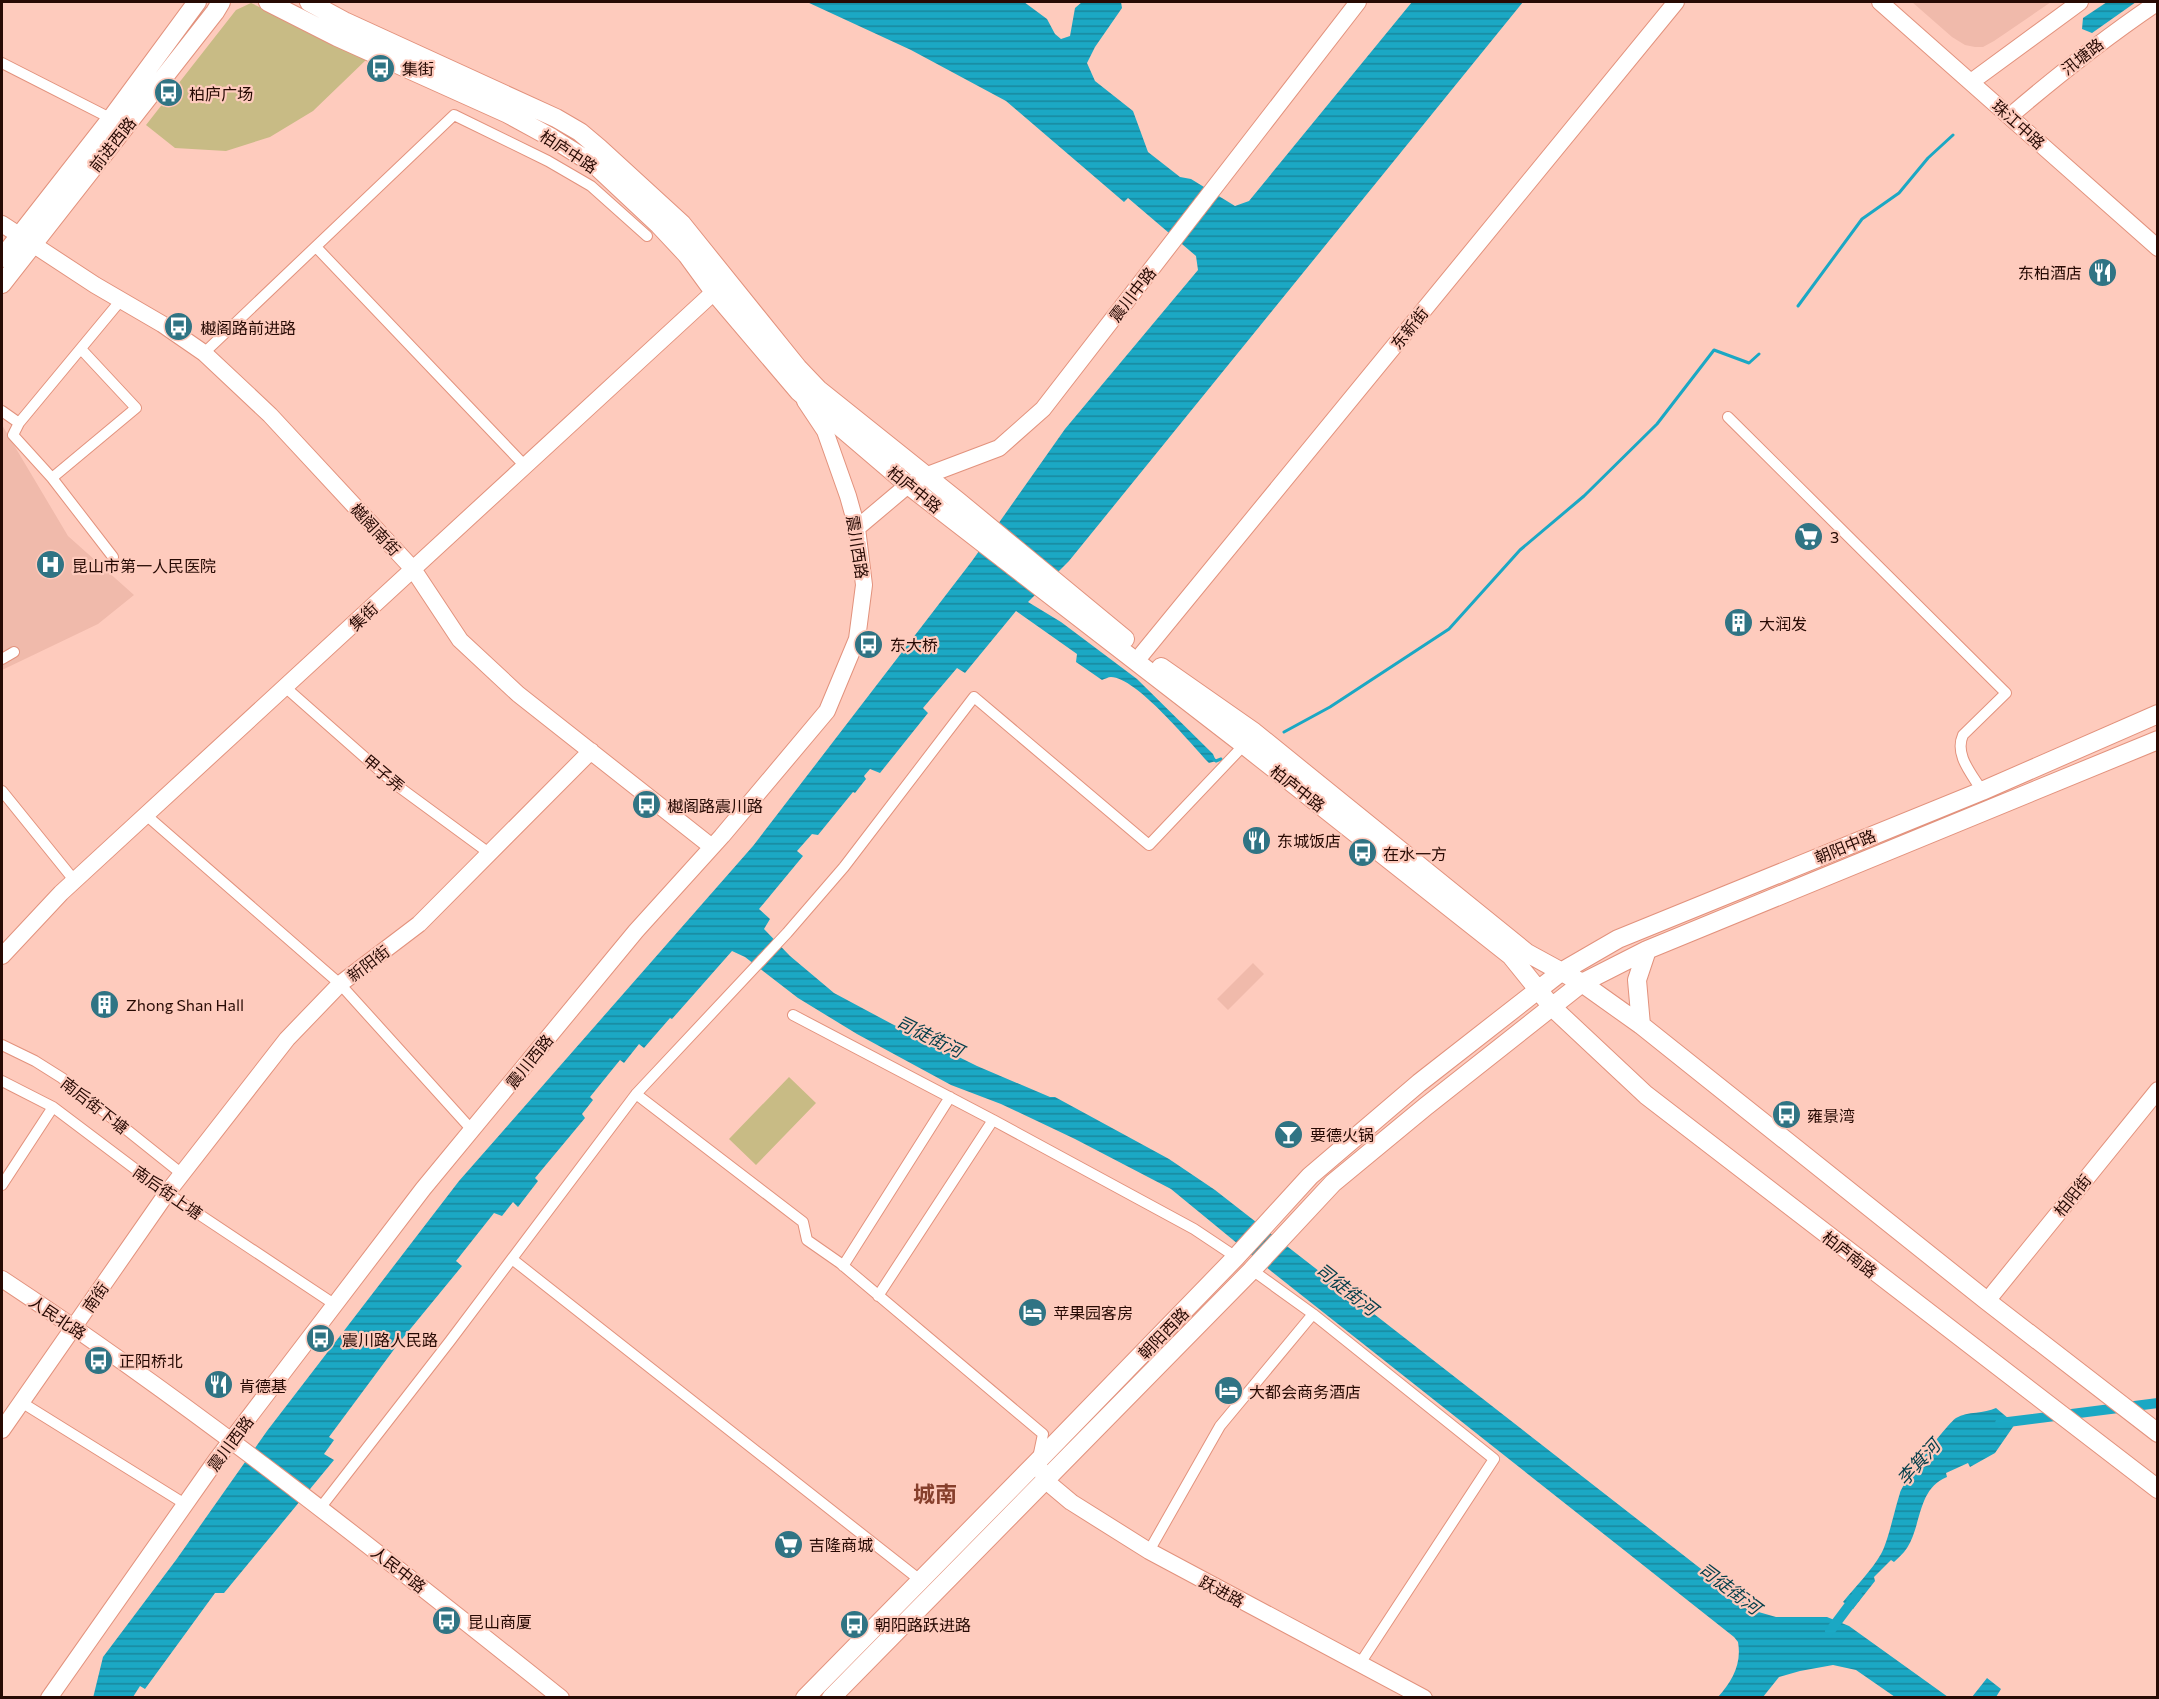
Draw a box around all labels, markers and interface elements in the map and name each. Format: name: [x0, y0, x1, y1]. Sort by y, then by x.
street label: 汛塘路: [2057, 34, 2107, 78]
bus stop icon: 集街: [365, 52, 397, 84]
place label: 集街: [402, 59, 434, 78]
bus stop icon: 柏庐广场: [152, 77, 184, 109]
place label: 柏庐广场: [189, 84, 253, 103]
street label: 珠江中路: [1989, 96, 2049, 152]
street label: 前进西路: [85, 113, 139, 175]
street label: 柏庐中路: [537, 126, 601, 176]
restaurant icon: 东柏酒店: [2087, 256, 2119, 288]
street label: 震川中路: [1105, 263, 1159, 325]
place label: 东柏酒店: [2018, 263, 2082, 282]
street label: 东新街: [1387, 303, 1431, 353]
bus stop icon: 樾阁路前进路: [163, 311, 195, 343]
place label: 樾阁路前进路: [200, 318, 296, 337]
street label: 柏庐中路: [884, 461, 946, 517]
street label: 樾阁南街: [347, 499, 405, 559]
street label: 震川西路: [844, 514, 872, 580]
supermarket icon: 3: [1793, 520, 1825, 552]
place label: 3: [1830, 527, 1839, 546]
hospital icon: 昆山市第一人民医院: [35, 549, 67, 581]
place label: 昆山市第一人民医院: [72, 556, 216, 575]
street label: 集街: [345, 598, 381, 634]
building icon: 大润发: [1722, 607, 1754, 639]
place label: 大润发: [1759, 614, 1807, 633]
bus stop icon: 东大桥: [853, 628, 885, 660]
place label: 东大桥: [890, 635, 938, 654]
street label: 甲子弄: [360, 750, 408, 796]
street label: 柏庐中路: [1267, 761, 1329, 815]
bus stop icon: 樾阁路震川路: [630, 789, 662, 821]
place label: 樾阁路震川路: [667, 796, 763, 815]
restaurant icon: 东城饭店: [1240, 824, 1272, 856]
street label: 朝阳中路: [1812, 825, 1878, 867]
place label: 东城饭店: [1277, 831, 1341, 850]
bus stop icon: 在水一方: [1346, 837, 1378, 869]
place label: 在水一方: [1383, 844, 1447, 863]
street label: 新阳街: [343, 941, 393, 985]
building icon: Zhong Shan Hall: [89, 988, 121, 1020]
place label: Zhong Shan Hall: [126, 995, 244, 1014]
water label: 司徒街河: [893, 1010, 970, 1063]
street label: 震川西路: [501, 1030, 557, 1092]
street label: 南后街下塘: [58, 1073, 132, 1137]
bus stop icon: 雍景湾: [1770, 1099, 1802, 1131]
place label: 雍景湾: [1807, 1106, 1855, 1125]
bar icon: 要德火锅: [1273, 1118, 1305, 1150]
place label: 要德火锅: [1310, 1125, 1374, 1144]
street label: 南后街上塘: [130, 1161, 206, 1223]
street label: 柏阳街: [2050, 1170, 2094, 1220]
street label: 柏庐南路: [1819, 1227, 1881, 1281]
water label: 司徒街河: [1312, 1258, 1385, 1322]
street label: 南街: [78, 1278, 112, 1316]
street label: 人民北路: [26, 1291, 90, 1343]
hotel icon: 苹果园客房: [1016, 1296, 1048, 1328]
place label: 苹果园客房: [1053, 1303, 1133, 1322]
street label: 朝阳西路: [1134, 1303, 1192, 1363]
bus stop icon: 震川路人民路: [305, 1323, 337, 1355]
place label: 震川路人民路: [342, 1330, 438, 1349]
bus stop icon: 正阳桥北: [82, 1344, 114, 1376]
place label: 正阳桥北: [119, 1351, 183, 1370]
restaurant icon: 肯德基: [202, 1369, 234, 1401]
hotel icon: 大都会商务酒店: [1212, 1375, 1244, 1407]
place label: 肯德基: [239, 1376, 287, 1395]
place label: 大都会商务酒店: [1249, 1382, 1361, 1401]
street label: 震川西路: [203, 1412, 257, 1474]
water label: 李箕河: [1892, 1432, 1946, 1489]
district label: 城南: [913, 1480, 957, 1507]
supermarket icon: 吉隆商城: [772, 1528, 804, 1560]
place label: 吉隆商城: [809, 1535, 873, 1554]
street label: 人民中路: [368, 1542, 430, 1596]
water label: 司徒街河: [1695, 1558, 1768, 1620]
street label: 跃进路: [1196, 1571, 1248, 1611]
bus stop icon: 昆山商厦: [431, 1605, 463, 1637]
bus stop icon: 朝阳路跃进路: [838, 1608, 870, 1640]
place label: 昆山商厦: [468, 1612, 532, 1631]
place label: 朝阳路跃进路: [875, 1615, 971, 1634]

